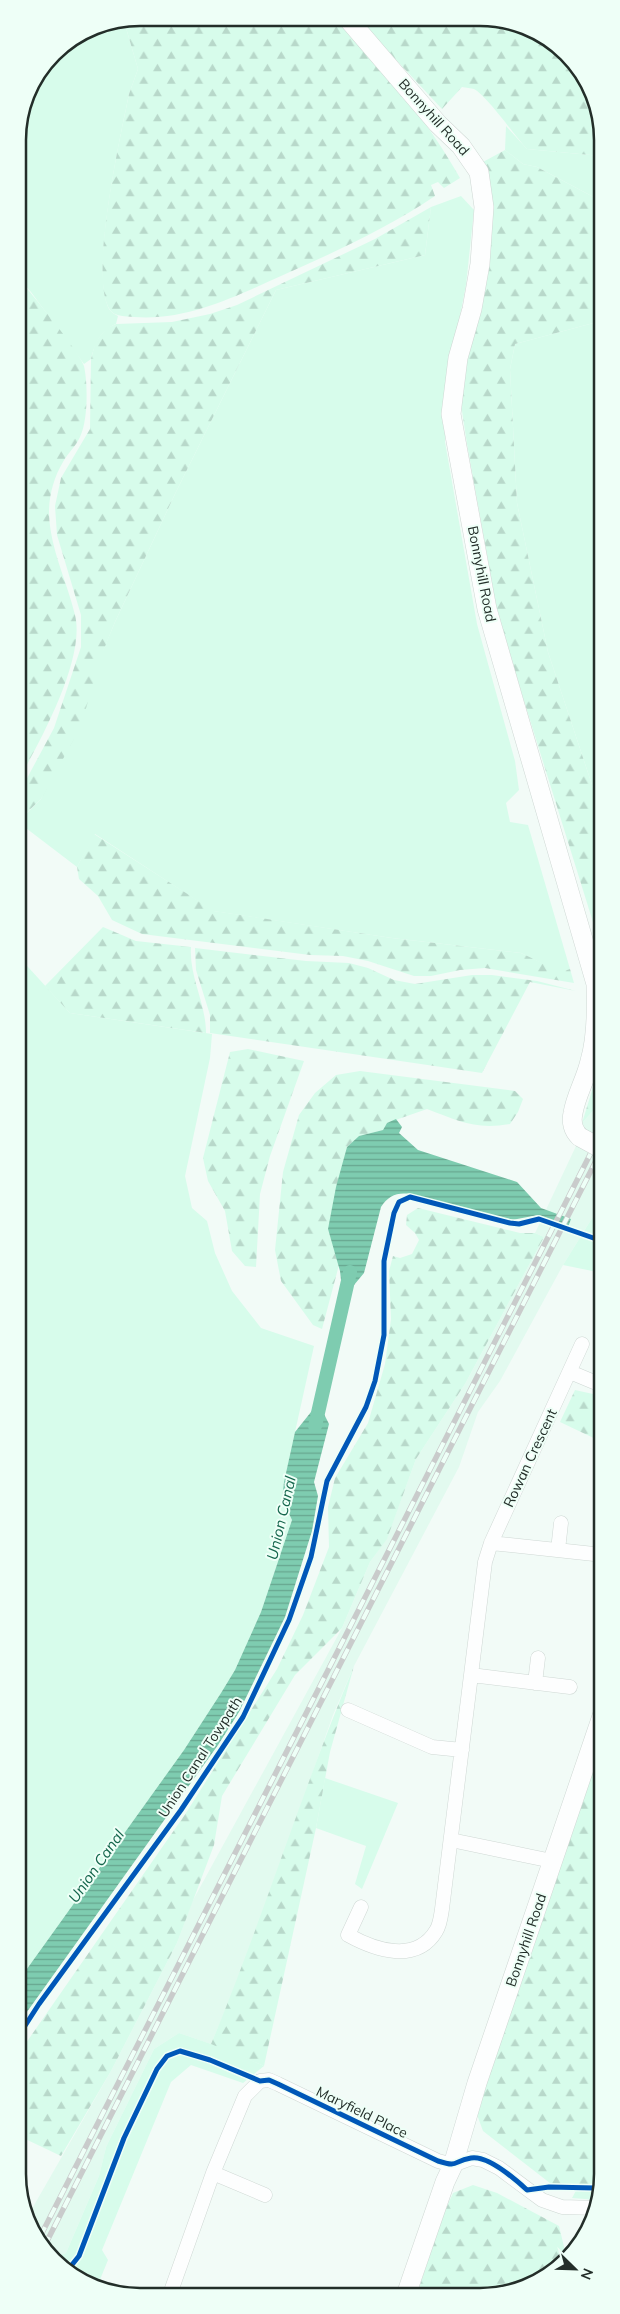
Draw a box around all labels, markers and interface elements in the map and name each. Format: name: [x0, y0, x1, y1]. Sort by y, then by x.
street label: Bonnyhill Road: [395, 75, 473, 159]
street label: Bonnyhill Road: [464, 524, 500, 624]
street label: Rowan Crescent: [499, 1406, 561, 1510]
water label: Union Canal: [262, 1474, 300, 1562]
street label: Union Canal Towpath: [154, 1693, 246, 1821]
water label: Union Canal: [64, 1825, 128, 1906]
street label: Bonnyhill Road: [502, 1891, 550, 1989]
street label: Maryfield Place: [313, 2082, 411, 2142]
north arrow: [550, 2244, 600, 2294]
text: N: [577, 2266, 597, 2282]

